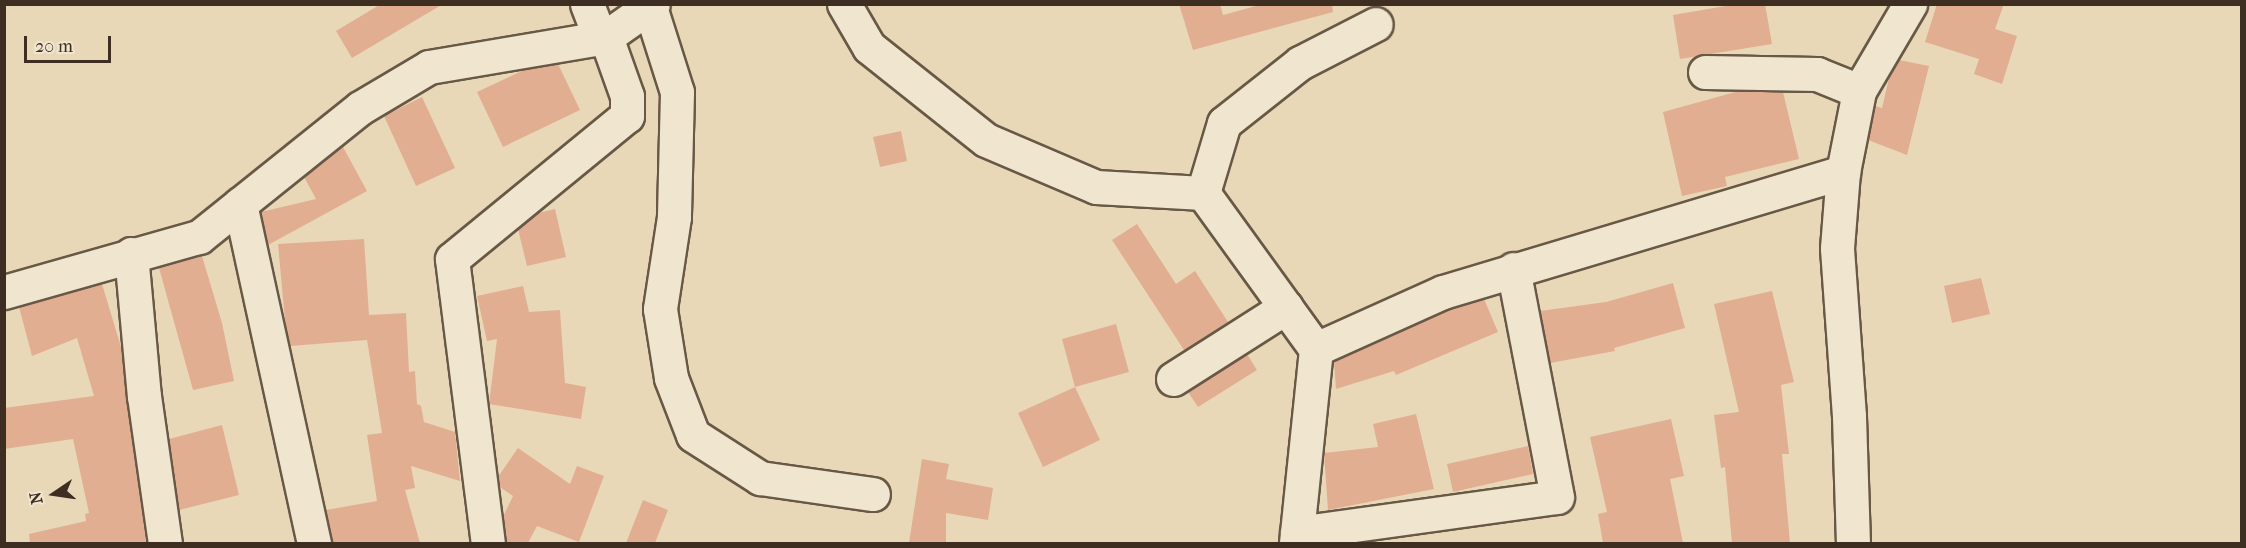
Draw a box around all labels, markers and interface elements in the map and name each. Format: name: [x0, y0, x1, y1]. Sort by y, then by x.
scale bar: [27, 24, 114, 62]
text: 20 m: [35, 36, 73, 57]
north arrow: [24, 464, 84, 524]
text: N: [25, 490, 47, 506]

